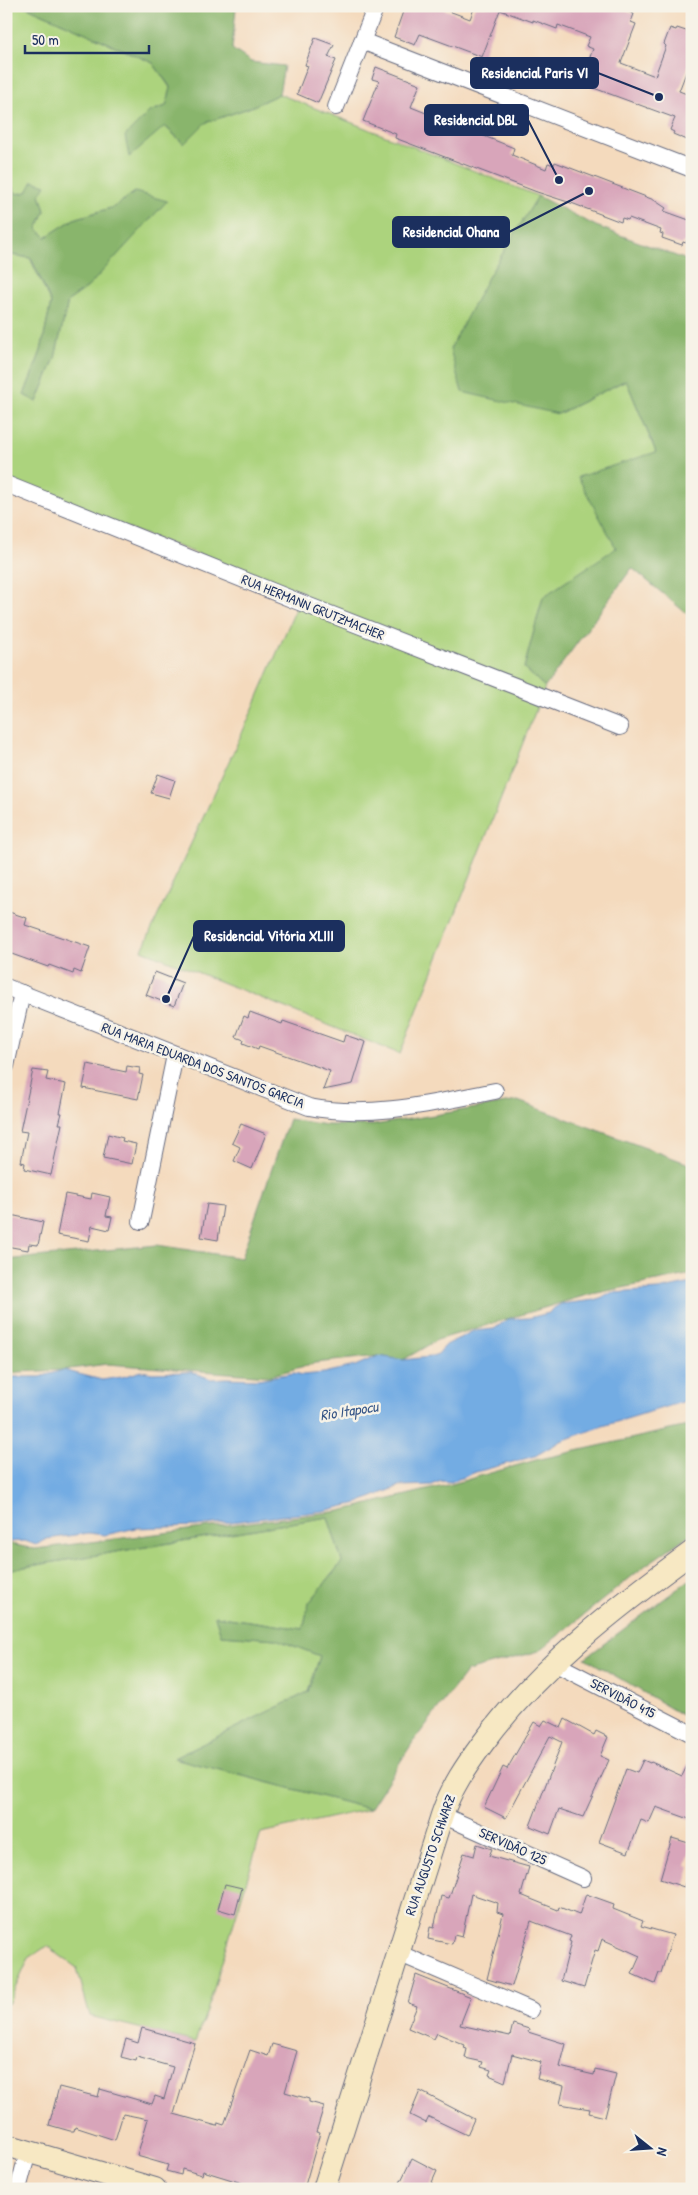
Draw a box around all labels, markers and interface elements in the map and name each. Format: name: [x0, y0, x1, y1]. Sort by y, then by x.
scale bar: [25, 22, 149, 54]
text: 50 m: [32, 29, 59, 50]
callout: Residencial Paris VI: [471, 58, 598, 88]
text: Residencial Paris VI: [482, 62, 588, 83]
callout: Residencial DBL: [425, 105, 528, 135]
text: Residencial DBL: [434, 109, 518, 130]
callout: Residencial Ohana: [393, 217, 509, 247]
text: Residencial Ohana: [403, 221, 499, 242]
street label: RUA HERMANN GRUTZMACHER: [239, 569, 388, 644]
callout: Residencial Vitória XLIII: [194, 921, 344, 951]
text: Residencial Vitória XLIII: [204, 925, 334, 946]
street label: RUA MARIA EDUARDA DOS SANTOS GARCIA: [99, 1017, 307, 1112]
water label: Rio Itapocu: [318, 1395, 380, 1425]
street label: SERVIDÃO 415: [587, 1673, 659, 1722]
street label: RUA AUGUSTO SCHWARZ: [400, 1792, 459, 1918]
street label: SERVIDÃO 125: [476, 1822, 550, 1869]
north arrow: [626, 2122, 676, 2172]
text: N: [653, 2146, 673, 2159]

